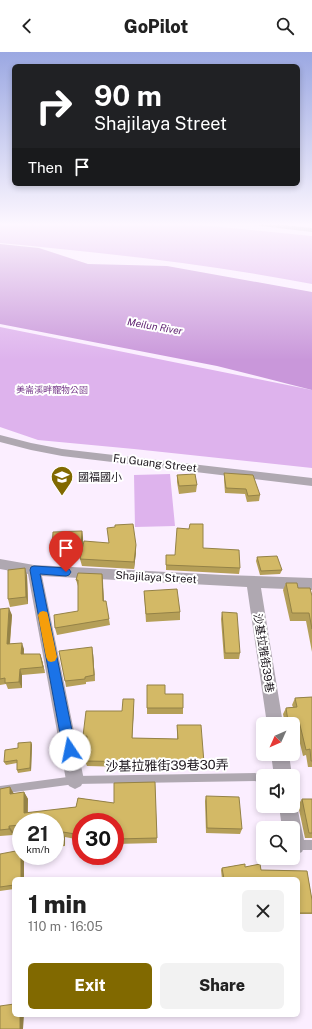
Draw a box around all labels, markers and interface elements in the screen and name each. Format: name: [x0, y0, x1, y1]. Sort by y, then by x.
icon: back: [16, 15, 38, 37]
icon: search: [274, 15, 296, 37]
text: GoPilot: [124, 16, 188, 37]
text: 90 m: [94, 79, 162, 112]
icon: right: [28, 80, 80, 132]
text: Shajilaya Street: [94, 113, 227, 134]
icon: arrive: [71, 156, 93, 178]
text: Then: [28, 159, 63, 176]
water label: Meilun River: [126, 315, 184, 337]
park label: 美崙溪畔寵物公園: [16, 384, 88, 395]
street label: Fu Guang Street: [113, 452, 197, 474]
school or university icon: 國福國小: [49, 464, 75, 497]
place label: 國福國小: [78, 471, 122, 483]
pin: [49, 531, 83, 572]
icon: arrive: [55, 537, 77, 559]
street label: Shajilaya Street: [115, 569, 197, 585]
street label: 沙基拉雅街39巷: [252, 613, 276, 693]
north arrow: [256, 717, 300, 761]
map controls: [256, 717, 300, 865]
position arrow: [49, 729, 91, 771]
street label: 沙基拉雅街39巷30弄: [105, 757, 229, 774]
button: sound: [256, 769, 300, 813]
speed limit sign: 30: [72, 813, 124, 865]
button: search: [256, 821, 300, 865]
text: 21: [27, 822, 49, 846]
text: km/h: [26, 843, 50, 855]
text: 1 min: [28, 890, 87, 918]
button: close: [242, 890, 284, 932]
text: 110 m · 16:05: [28, 919, 103, 934]
button: Exit: [28, 963, 152, 1009]
button: Share: [160, 963, 284, 1009]

